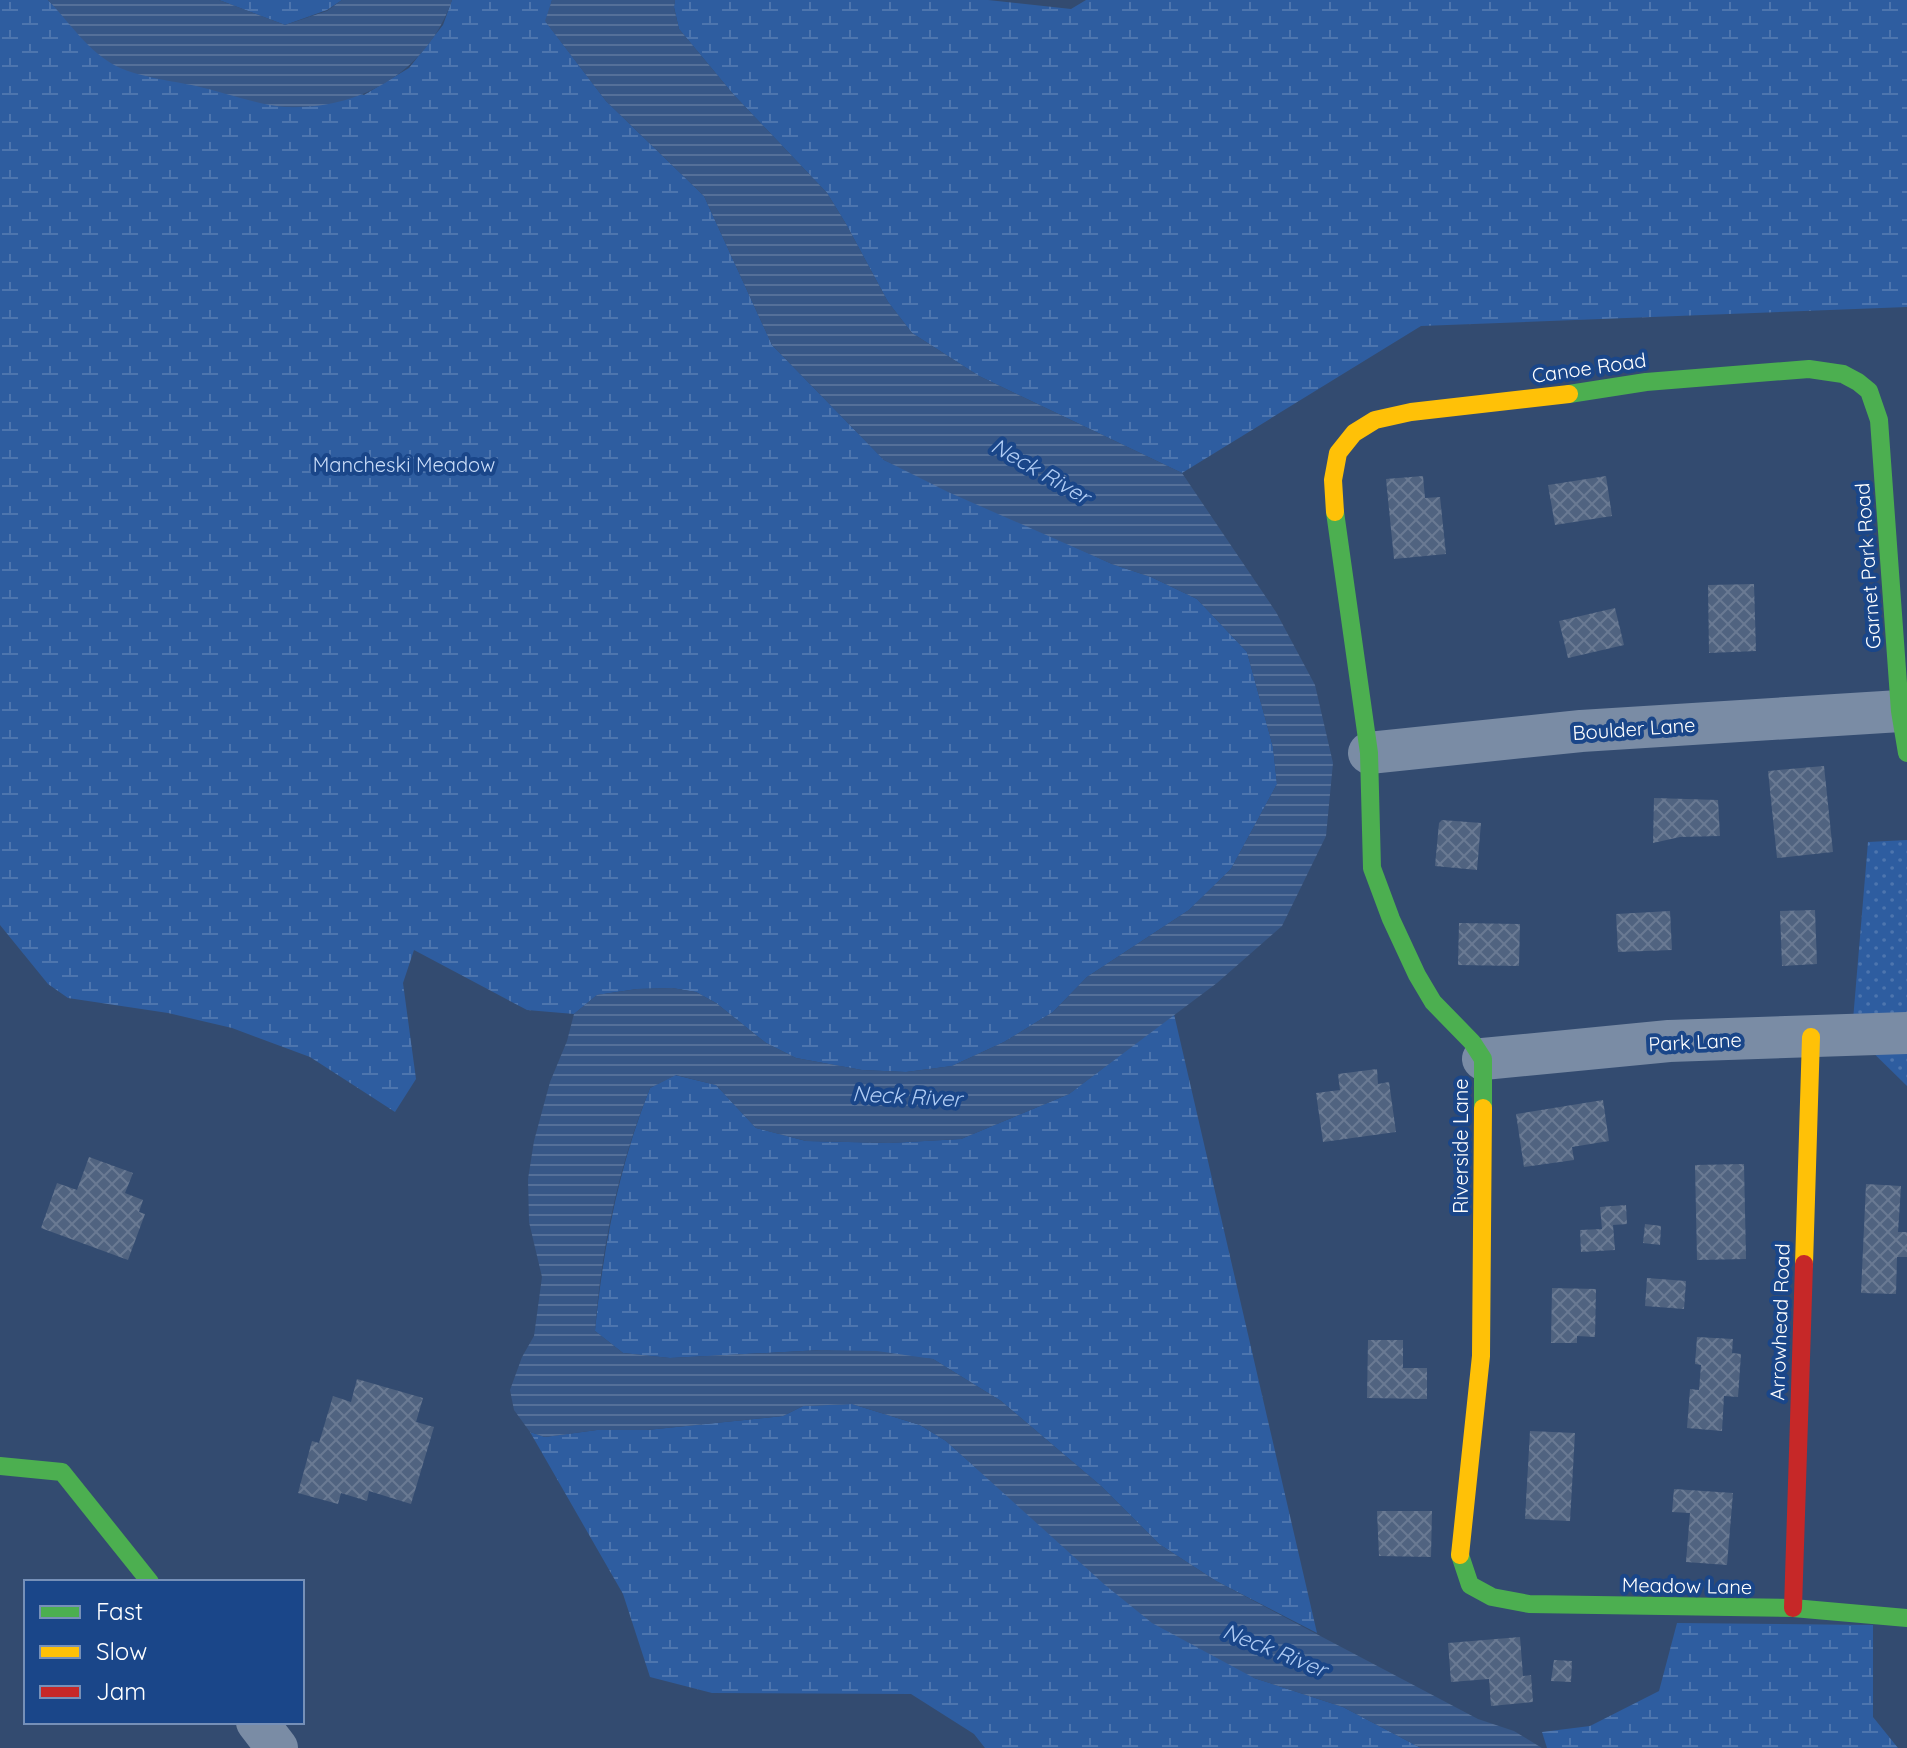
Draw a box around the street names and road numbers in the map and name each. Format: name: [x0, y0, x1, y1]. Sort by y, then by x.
street label: Canoe Road: [1530, 347, 1648, 388]
street label: Garnet Park Road: [1849, 482, 1886, 650]
street label: Boulder Lane: [1572, 712, 1696, 745]
street label: Park Lane: [1648, 1027, 1742, 1056]
street label: Riverside Lane: [1448, 1078, 1473, 1214]
street label: Arrowhead Road: [1764, 1243, 1795, 1401]
street label: Meadow Lane: [1622, 1572, 1752, 1599]

